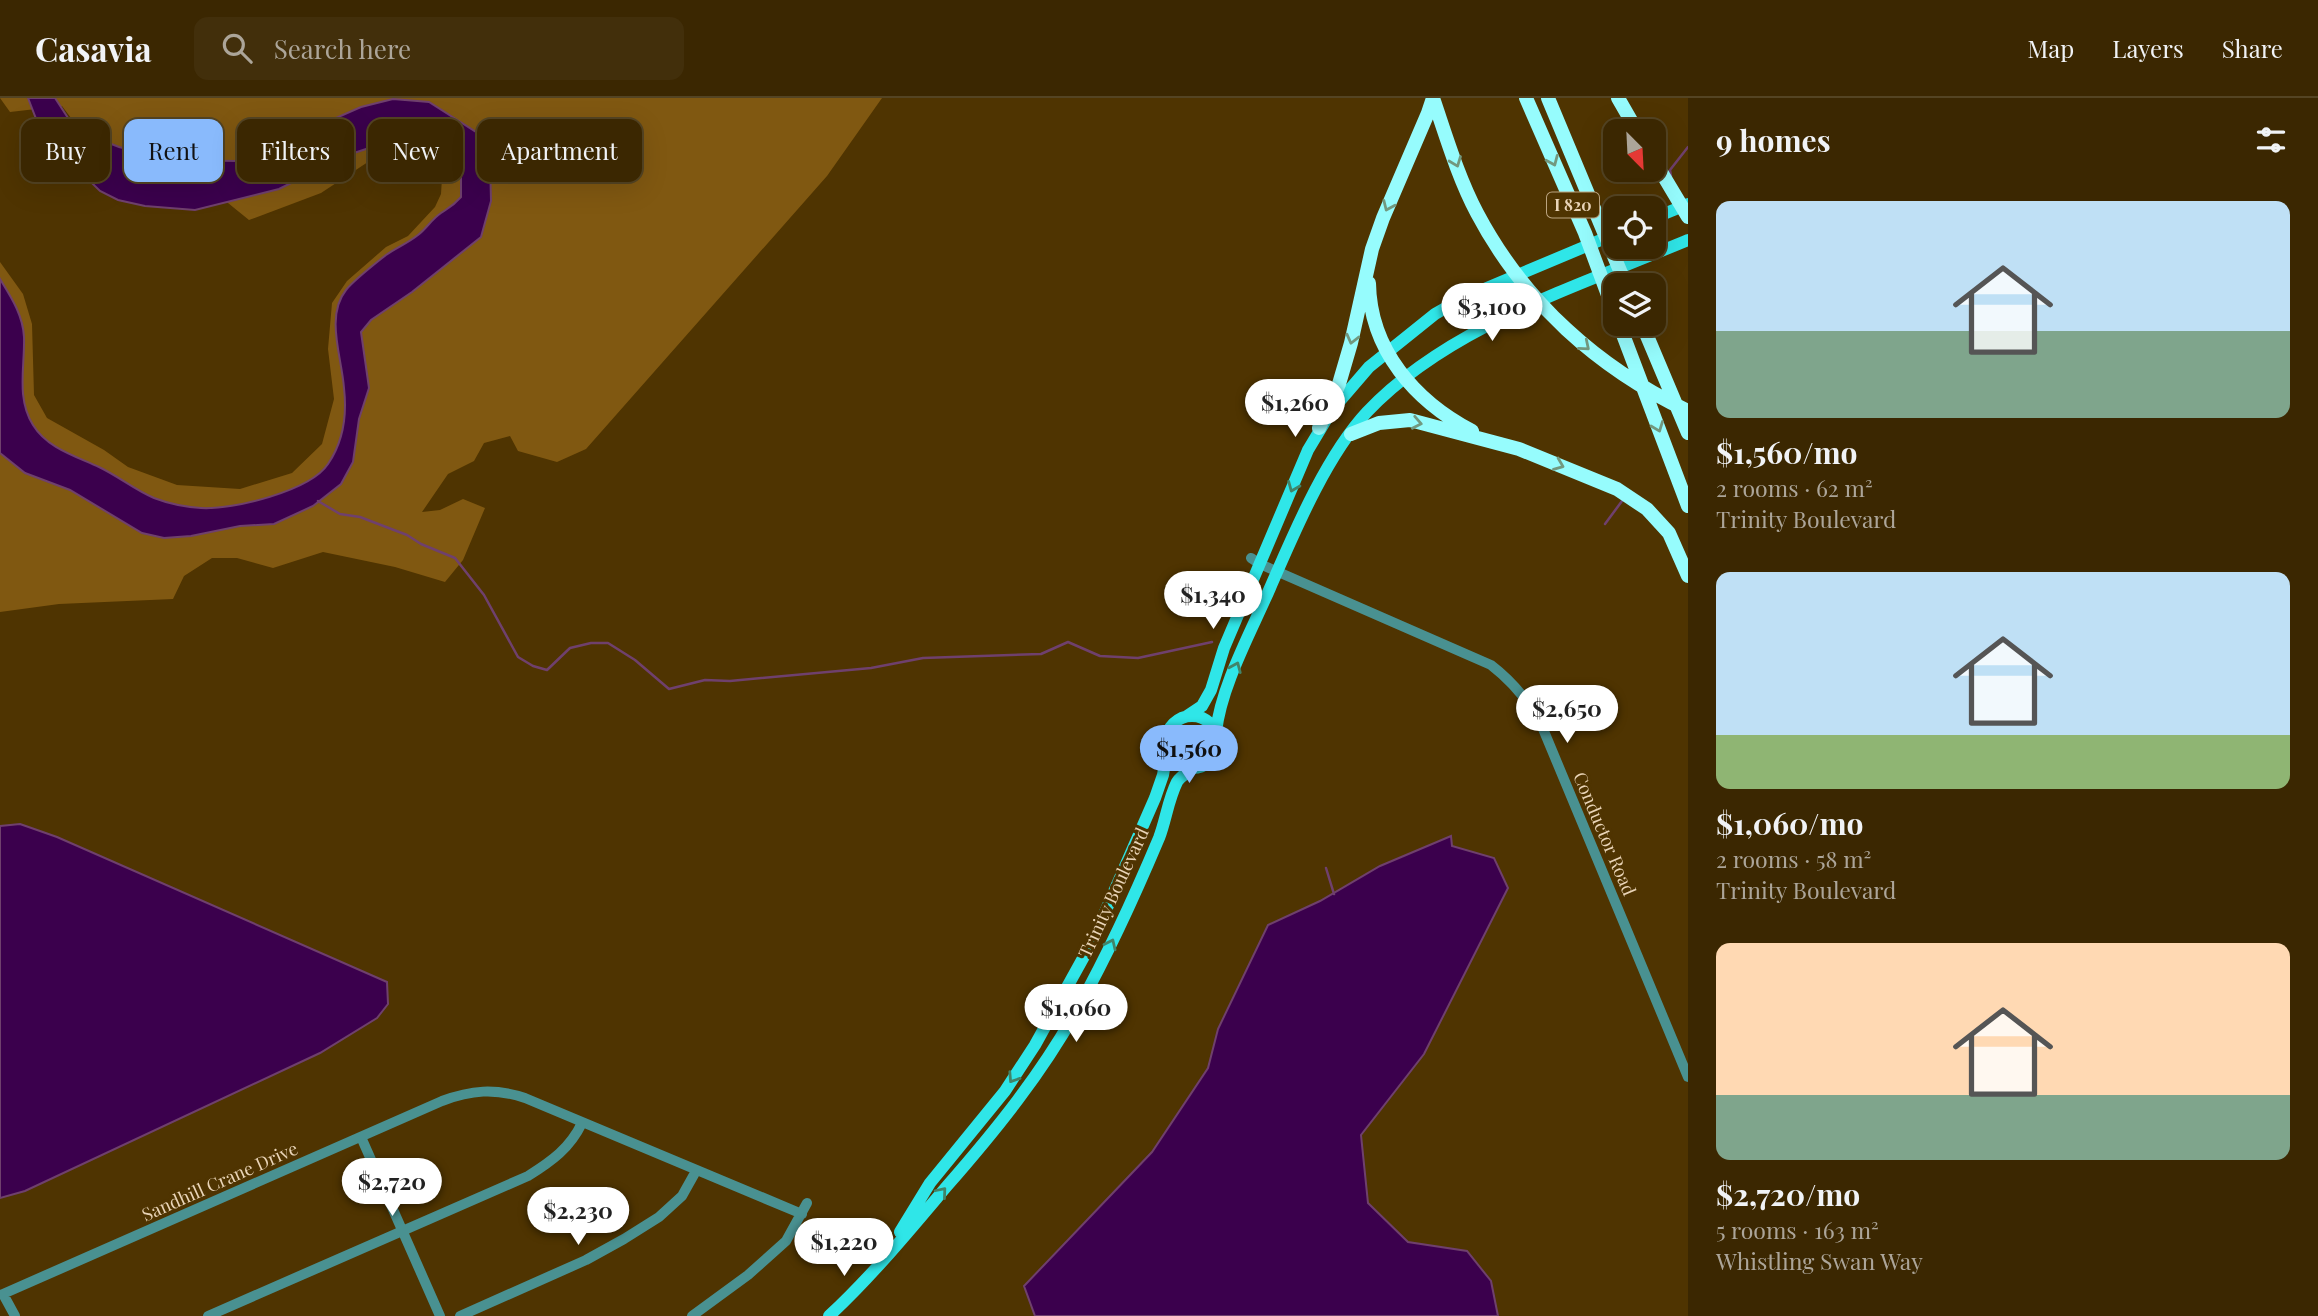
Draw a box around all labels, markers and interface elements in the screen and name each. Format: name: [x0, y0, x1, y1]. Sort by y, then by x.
search box: [194, 17, 684, 80]
text: Casavia: [35, 26, 152, 70]
icon: search: [218, 29, 256, 67]
text: Search here: [274, 31, 411, 66]
text: Map: [2028, 32, 2074, 64]
text: Layers: [2112, 32, 2184, 64]
text: Share: [2222, 32, 2283, 64]
chip: Buy: [21, 119, 110, 182]
chip: Rent: [124, 119, 223, 182]
chip: Filters: [237, 119, 354, 182]
chip: New: [368, 119, 463, 182]
chip: Apartment: [477, 119, 642, 182]
north arrow: [1603, 119, 1666, 182]
map controls: [1603, 119, 1666, 336]
text: 9 homes: [1716, 120, 1831, 160]
icon: filters: [2252, 121, 2290, 159]
one-way arrow: [1545, 154, 1559, 166]
one-way arrow: [1448, 156, 1462, 168]
road number: I 820: [1547, 192, 1599, 218]
button: locate: [1603, 196, 1666, 259]
one-way arrow: [1382, 199, 1396, 211]
icon: home: [1940, 247, 2066, 373]
button: layers: [1603, 273, 1666, 336]
pin: $3,100: [1435, 284, 1549, 343]
text: $3,100: [1457, 290, 1527, 321]
one-way arrow: [1346, 333, 1360, 345]
one-way arrow: [1577, 338, 1590, 350]
pin: $1,260: [1238, 380, 1352, 439]
text: $1,260: [1261, 386, 1329, 417]
one-way arrow: [1411, 414, 1423, 429]
one-way arrow: [1649, 420, 1663, 432]
text: $1,560/mo: [1716, 432, 1858, 472]
one-way arrow: [1552, 457, 1564, 471]
text: 2 rooms · 62 m²: [1716, 472, 1873, 503]
one-way arrow: [1287, 480, 1301, 492]
text: Trinity Boulevard: [1716, 503, 1896, 534]
pin: $1,340: [1156, 572, 1270, 631]
text: $1,340: [1180, 578, 1246, 609]
icon: home: [1940, 618, 2066, 744]
one-way arrow: [1228, 662, 1242, 675]
pin: $2,650: [1510, 686, 1624, 745]
text: $2,650: [1532, 692, 1602, 723]
pin: $1,560: [1132, 726, 1246, 785]
text: $1,560: [1156, 732, 1222, 763]
street label: Conductor Road: [1568, 768, 1642, 900]
text: $1,060/mo: [1716, 803, 1864, 843]
street label: Trinity Boulevard: [1072, 823, 1154, 962]
text: 2 rooms · 58 m²: [1716, 843, 1871, 874]
text: Trinity Boulevard: [1716, 874, 1896, 905]
one-way arrow: [1102, 939, 1116, 951]
pin: $1,060: [1019, 984, 1133, 1044]
icon: home: [1940, 989, 2066, 1115]
text: $1,060: [1041, 991, 1111, 1022]
one-way arrow: [1009, 1070, 1022, 1083]
street label: Sandhill Crane Drive: [138, 1136, 301, 1226]
pin: $2,720: [335, 1158, 449, 1218]
text: $2,720: [358, 1165, 426, 1196]
text: $2,720/mo: [1716, 1174, 1860, 1214]
pin: $2,230: [521, 1188, 635, 1247]
one-way arrow: [934, 1188, 946, 1201]
text: $2,230: [543, 1194, 613, 1225]
text: 5 rooms · 163 m²: [1716, 1214, 1879, 1245]
pin: $1,220: [787, 1218, 901, 1278]
text: $1,220: [810, 1225, 878, 1256]
text: Whistling Swan Way: [1716, 1245, 1923, 1276]

